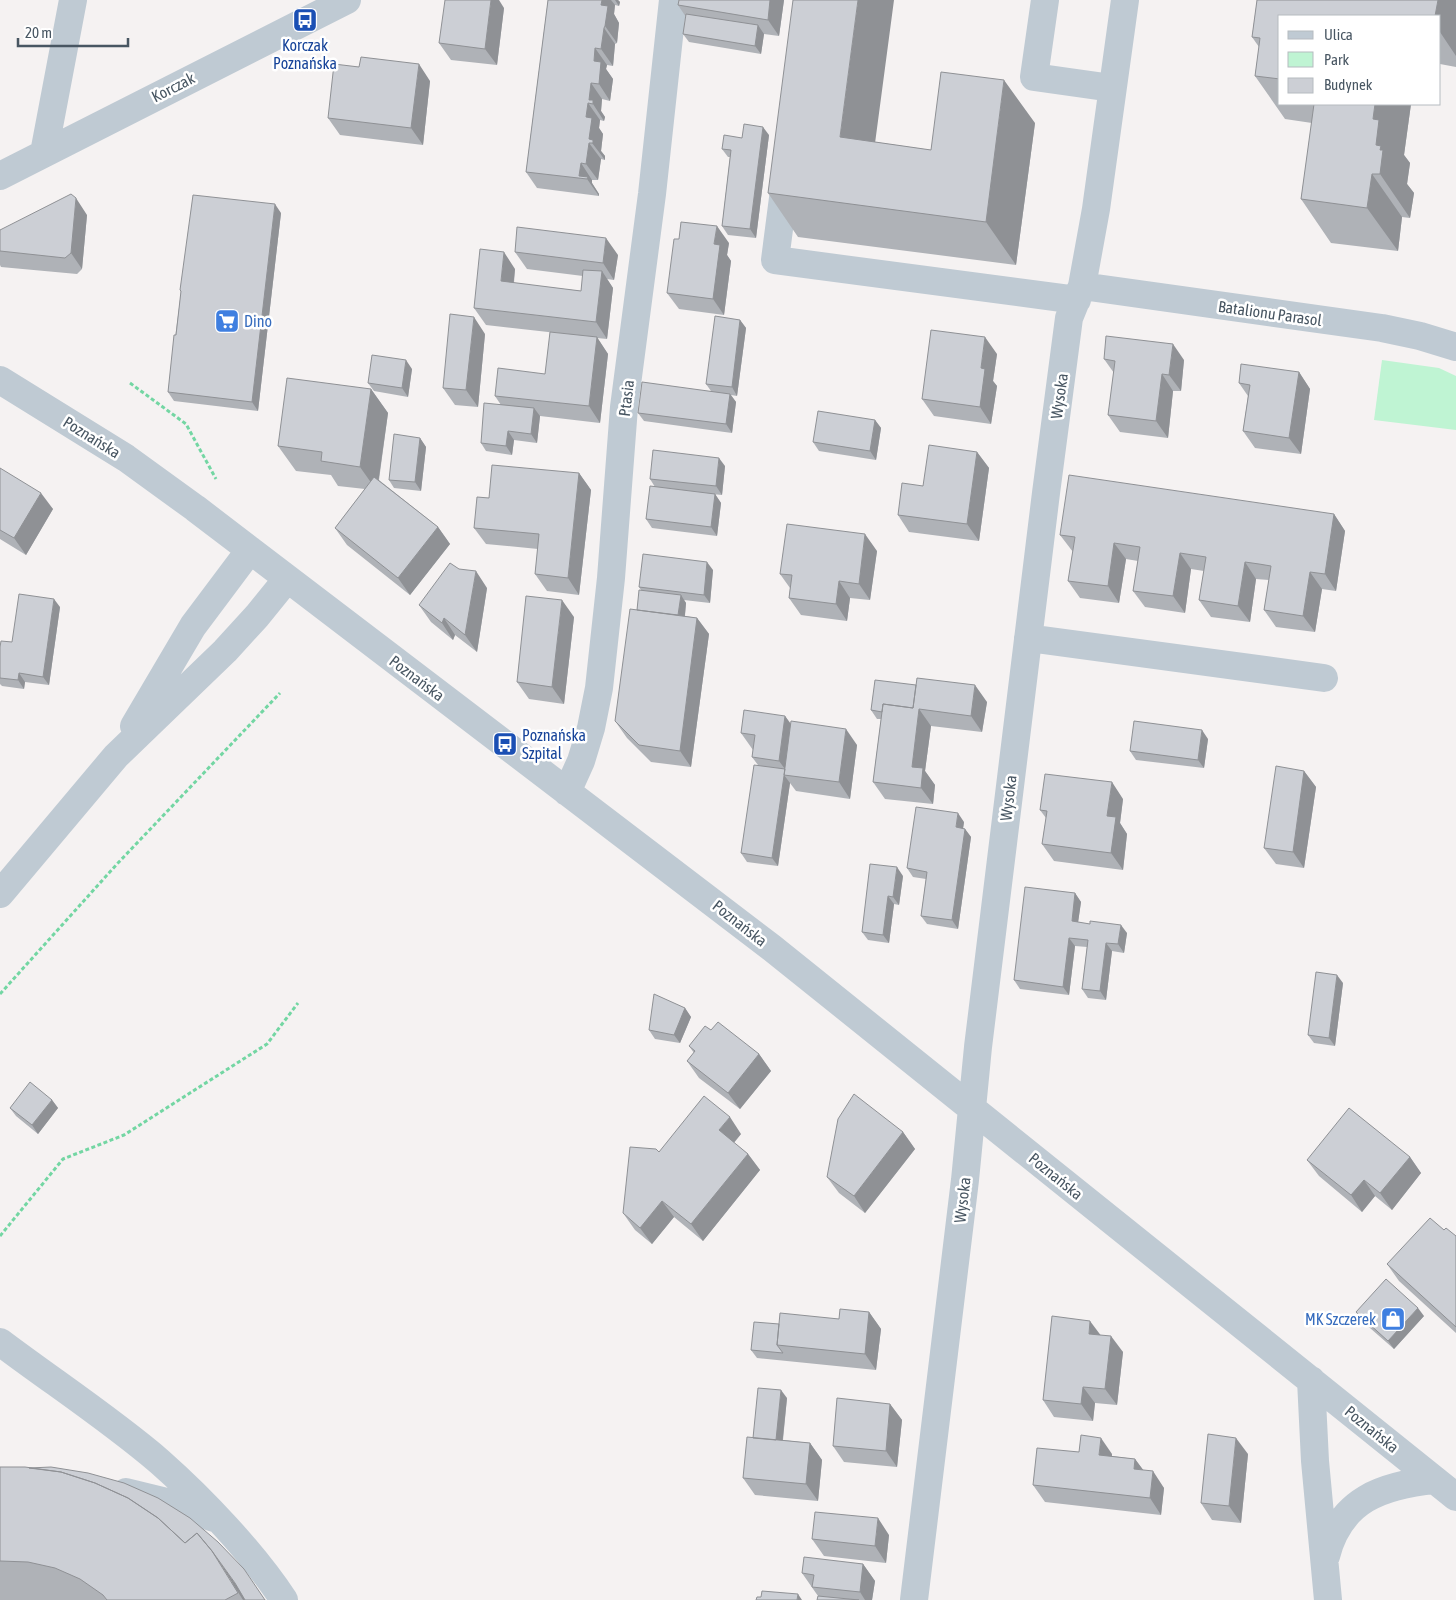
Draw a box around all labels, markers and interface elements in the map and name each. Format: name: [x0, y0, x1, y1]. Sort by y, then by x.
bus stop icon: Korczak Poznańska: [292, 7, 318, 33]
scale bar: [18, 15, 128, 47]
legend: [1278, 15, 1441, 105]
text: 20 m: [25, 24, 52, 41]
text: Ulica: [1324, 26, 1353, 43]
place label: Korczak Poznańska: [273, 36, 337, 72]
text: Park: [1324, 51, 1349, 68]
street label: Korczak: [148, 69, 198, 105]
text: Budynek: [1324, 76, 1373, 93]
street label: Batalionu Parasol: [1217, 297, 1324, 329]
supermarket icon: Dino: [214, 308, 240, 334]
place label: Dino: [244, 312, 272, 330]
street label: Wysoka: [1047, 372, 1072, 420]
street label: Ptasia: [615, 379, 637, 417]
street label: Poznańska: [60, 412, 124, 462]
street label: Poznańska: [386, 652, 448, 704]
place label: Poznańska Szpital: [522, 726, 586, 763]
bus stop icon: Poznańska Szpital: [492, 731, 518, 757]
street label: Wysoka: [996, 774, 1021, 822]
street label: Poznańska: [709, 896, 771, 950]
street label: Poznańska: [1026, 1149, 1086, 1203]
street label: Wysoka: [950, 1176, 975, 1224]
shop icon: MK Szczerek: [1380, 1306, 1406, 1332]
place label: MK Szczerek: [1305, 1310, 1376, 1328]
street label: Poznańska: [1342, 1402, 1402, 1456]

